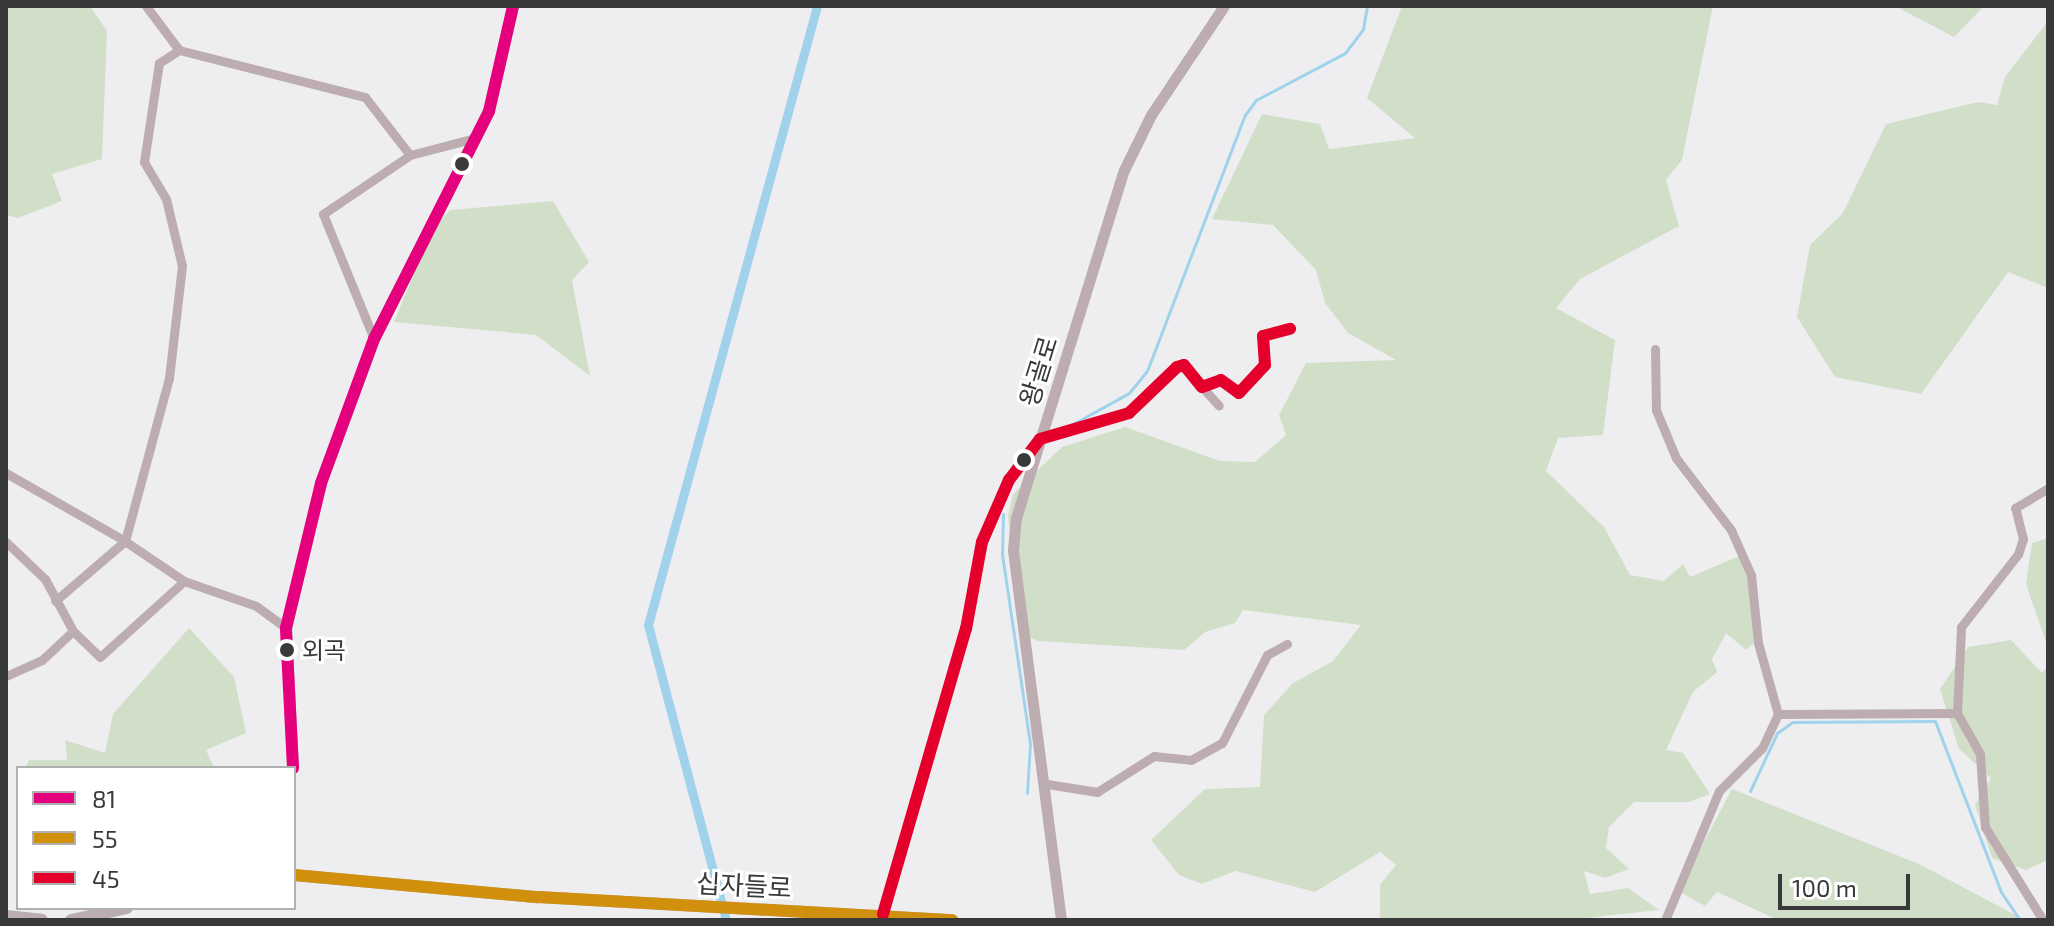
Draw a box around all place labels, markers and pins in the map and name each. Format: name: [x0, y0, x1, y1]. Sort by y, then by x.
unlabelled marker: [454, 156, 470, 172]
unlabelled marker: [1016, 452, 1032, 468]
place label: 외곡: [302, 636, 346, 664]
marker: 외곡: [279, 642, 295, 658]

